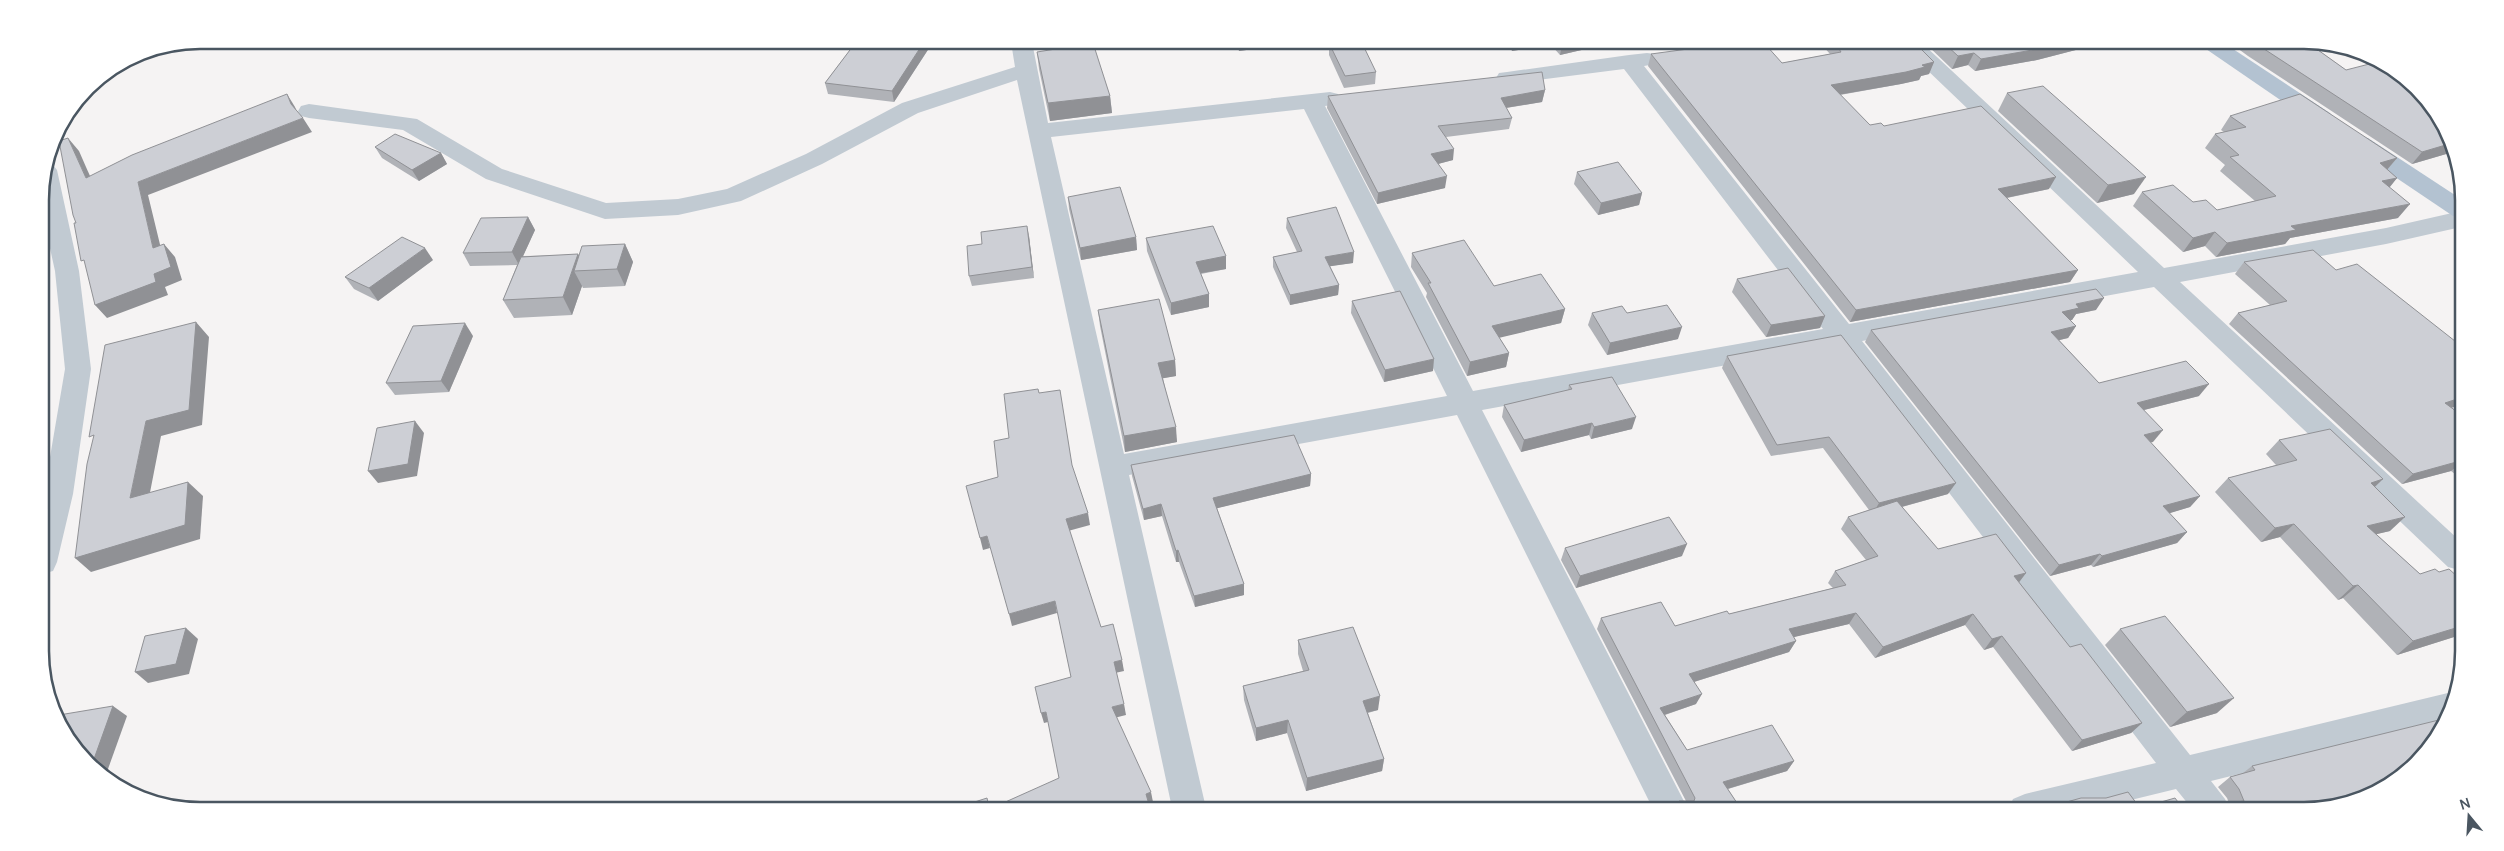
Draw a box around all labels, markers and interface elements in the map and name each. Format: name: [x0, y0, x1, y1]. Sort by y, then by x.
north arrow: [2444, 791, 2494, 841]
text: N: [2457, 793, 2473, 814]

